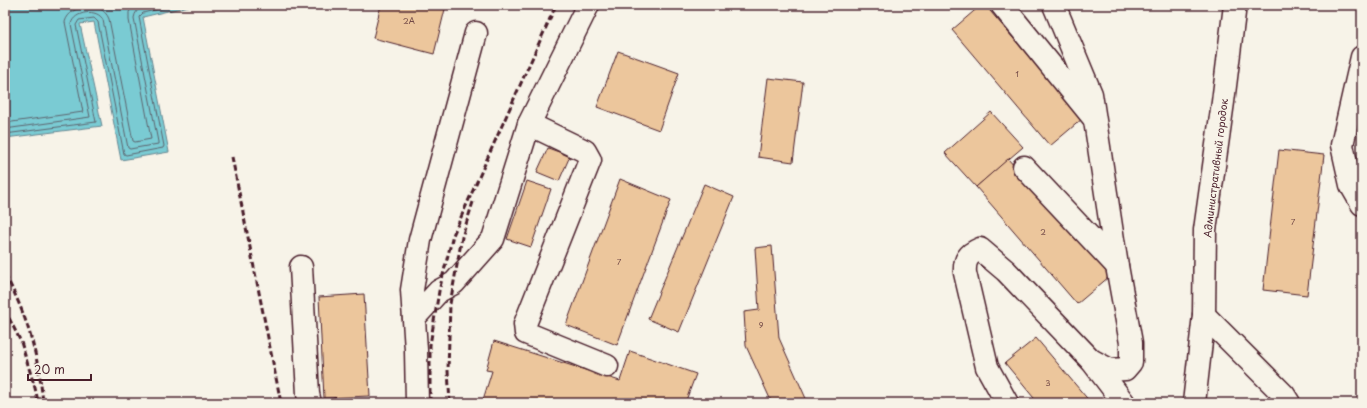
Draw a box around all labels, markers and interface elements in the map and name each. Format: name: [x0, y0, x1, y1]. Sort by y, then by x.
house number: 2А: [403, 15, 415, 27]
house number: 1: [1015, 68, 1019, 80]
street label: Административный городок: [1199, 98, 1231, 238]
house number: 7: [1291, 216, 1296, 228]
house number: 2: [1040, 226, 1046, 238]
house number: 7: [617, 256, 622, 268]
house number: 9: [759, 319, 764, 331]
scale bar: [28, 356, 91, 382]
text: 20 m: [34, 360, 65, 378]
house number: 3: [1045, 377, 1051, 389]

